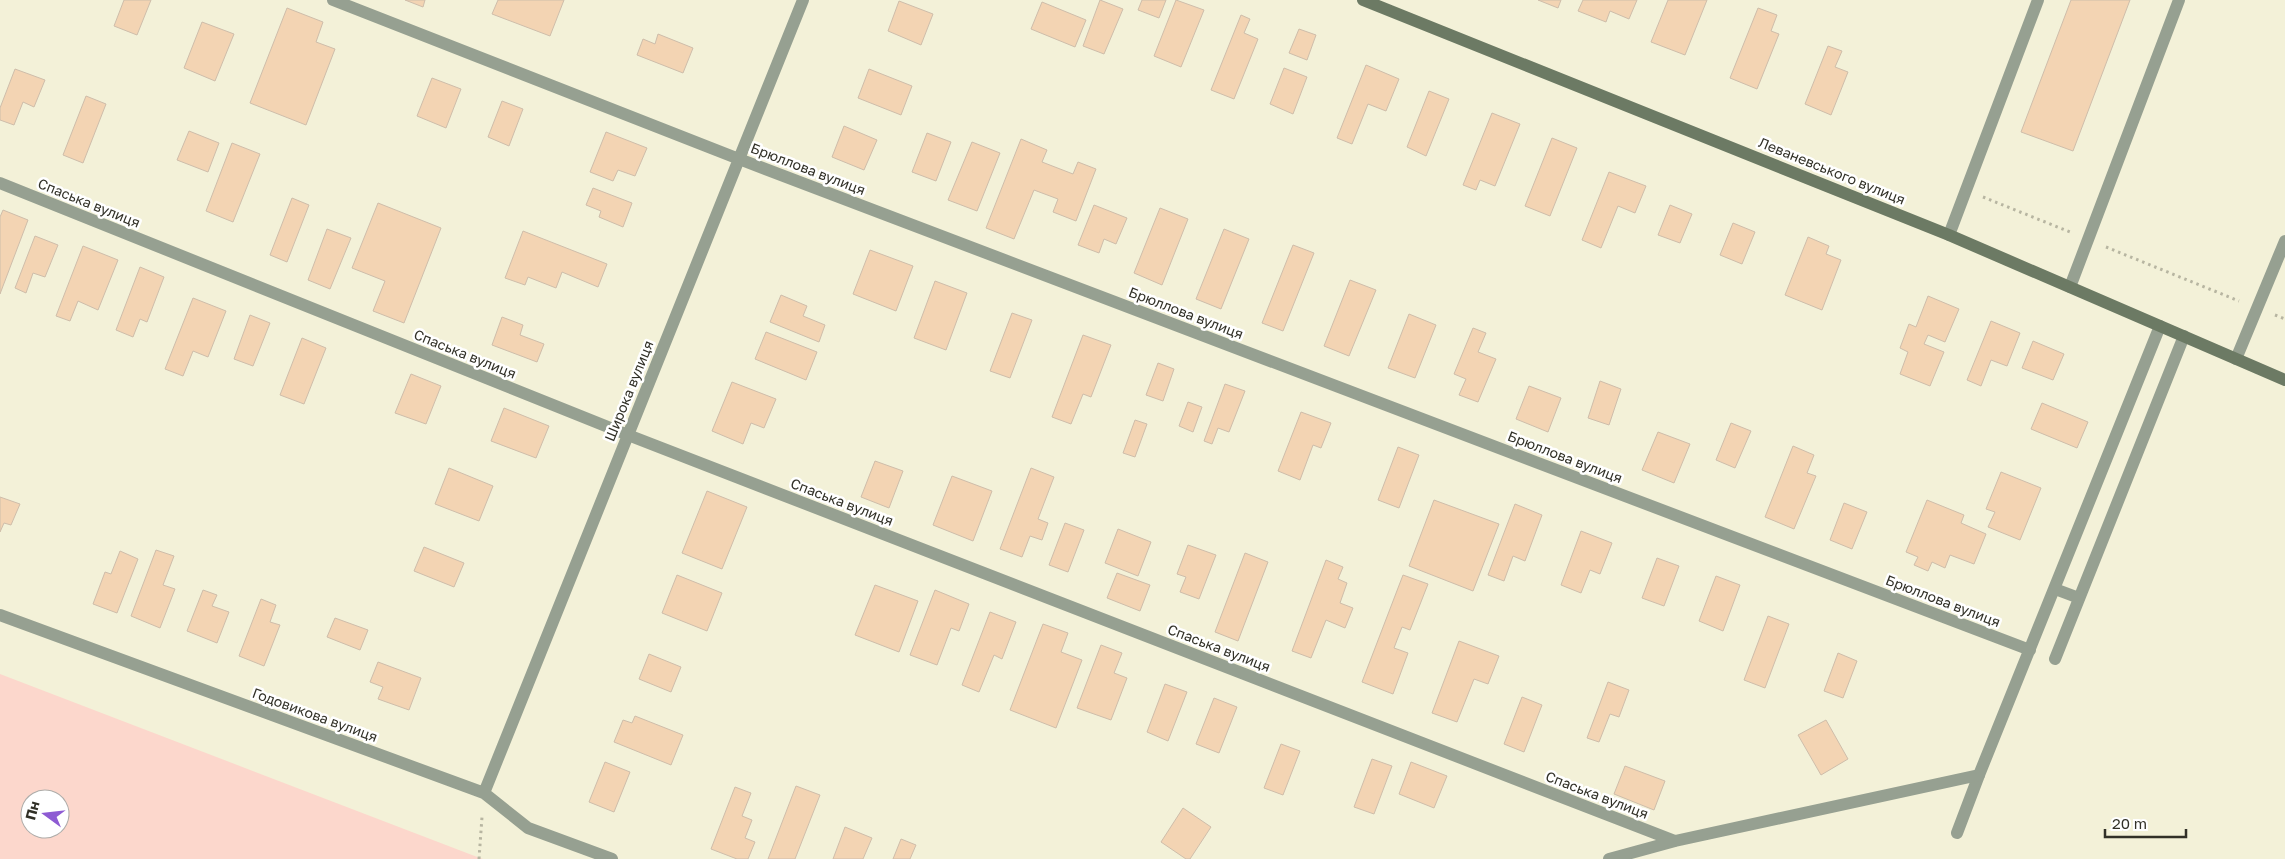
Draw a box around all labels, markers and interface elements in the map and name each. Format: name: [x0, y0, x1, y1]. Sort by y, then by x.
street label: Леваневського вулиця: [1756, 133, 1908, 208]
street label: Брюллова вулиця: [748, 139, 868, 198]
street label: Спаська вулиця: [36, 174, 143, 231]
street label: Брюллова вулиця: [1126, 283, 1246, 342]
street label: Спаська вулиця: [412, 325, 519, 382]
street label: Широка вулиця: [601, 338, 656, 444]
street label: Брюллова вулиця: [1505, 427, 1625, 486]
street label: Спаська вулиця: [788, 474, 896, 529]
street label: Брюллова вулиця: [1883, 571, 2003, 630]
street label: Спаська вулиця: [1165, 620, 1273, 675]
street label: Годовикова вулиця: [250, 684, 380, 745]
street label: Спаська вулиця: [1543, 767, 1651, 822]
north arrow: [20, 789, 70, 839]
text: Пн: [21, 799, 43, 822]
scale bar: [2105, 806, 2186, 838]
text: 20 m: [2112, 814, 2147, 832]

